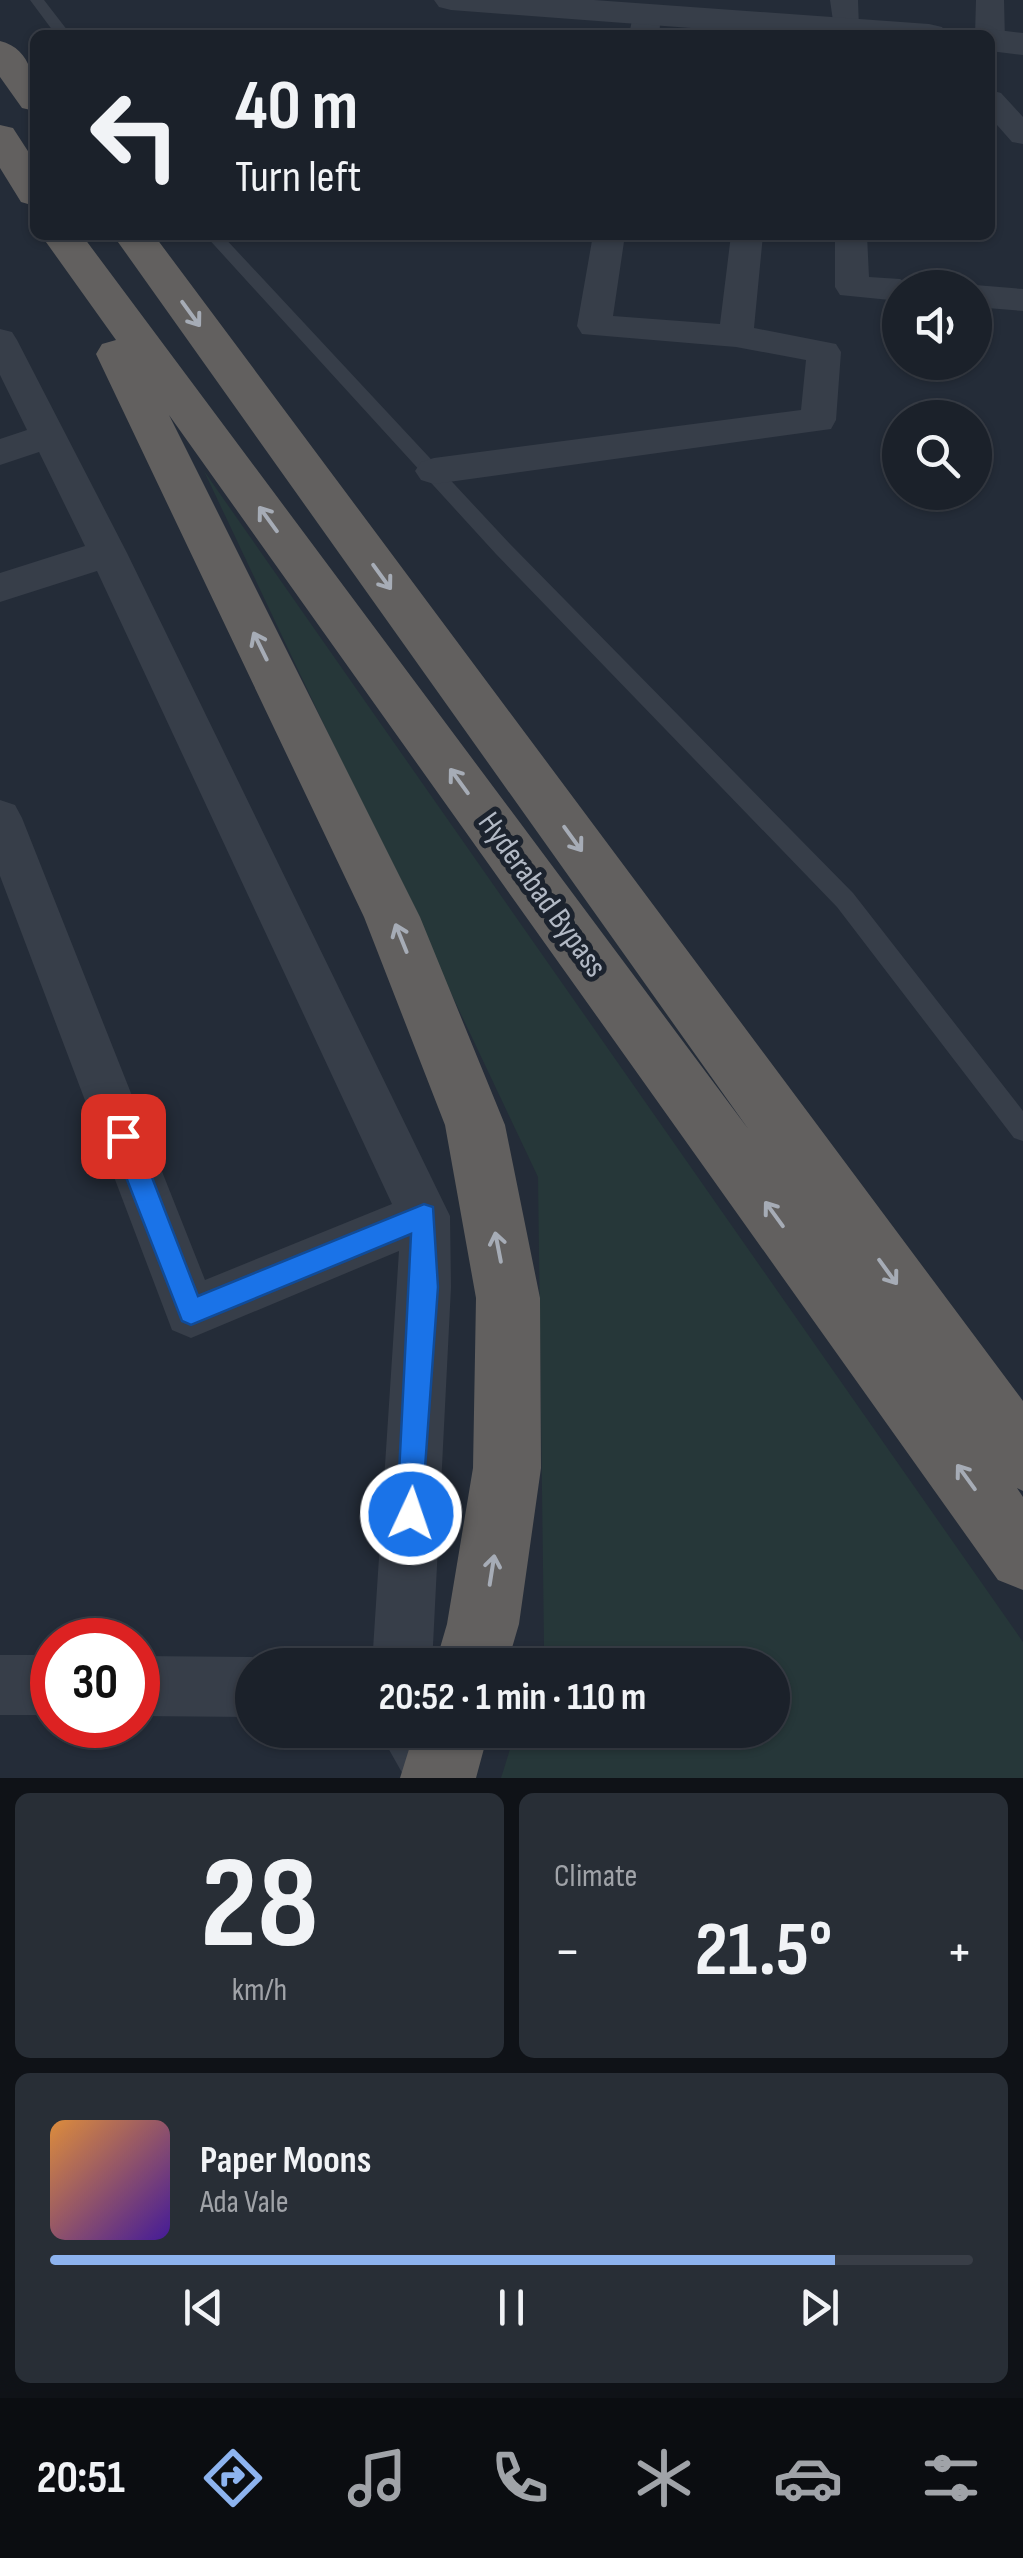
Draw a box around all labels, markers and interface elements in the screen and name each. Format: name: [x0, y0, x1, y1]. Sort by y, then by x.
text: 40 m: [235, 65, 358, 149]
icon: left: [70, 70, 200, 200]
text: Turn left: [235, 150, 361, 205]
map controls: [882, 270, 992, 510]
button: sound: [882, 270, 992, 380]
one-way arrow: [180, 300, 201, 327]
button: search: [882, 400, 992, 510]
one-way arrow: [258, 506, 279, 533]
one-way arrow: [371, 562, 392, 590]
one-way arrow: [249, 631, 268, 661]
one-way arrow: [449, 768, 470, 796]
street label: Hyderabad Bypass: [469, 805, 615, 985]
one-way arrow: [563, 825, 584, 853]
one-way arrow: [391, 923, 409, 954]
pin: [81, 1094, 166, 1179]
icon: arrive: [96, 1109, 151, 1164]
one-way arrow: [764, 1201, 785, 1228]
one-way arrow: [488, 1232, 507, 1264]
one-way arrow: [877, 1258, 898, 1285]
position arrow: [359, 1462, 463, 1566]
one-way arrow: [955, 1463, 976, 1491]
one-way arrow: [483, 1554, 501, 1587]
speed limit sign: 30: [30, 1618, 160, 1748]
text: 20:52 · 1 min · 110 m: [379, 1675, 646, 1720]
text: 28: [200, 1828, 319, 1984]
text: Climate: [554, 1857, 637, 1896]
text: 21.5°: [695, 1906, 832, 1997]
text: −: [554, 1919, 581, 1986]
text: +: [946, 1919, 973, 1986]
text: km/h: [232, 1971, 287, 2010]
text: Paper Moons: [200, 2138, 371, 2183]
text: Ada Vale: [200, 2183, 289, 2222]
icon: previous: [176, 2280, 231, 2335]
icon: pause: [484, 2280, 539, 2335]
icon: next: [792, 2280, 847, 2335]
icon: directions: [198, 2443, 268, 2513]
icon: music: [342, 2443, 412, 2513]
icon: phone: [485, 2443, 555, 2513]
icon: climate: [629, 2443, 699, 2513]
icon: car: [773, 2443, 843, 2513]
icon: filters: [916, 2443, 986, 2513]
text: 20:51: [37, 2451, 125, 2506]

